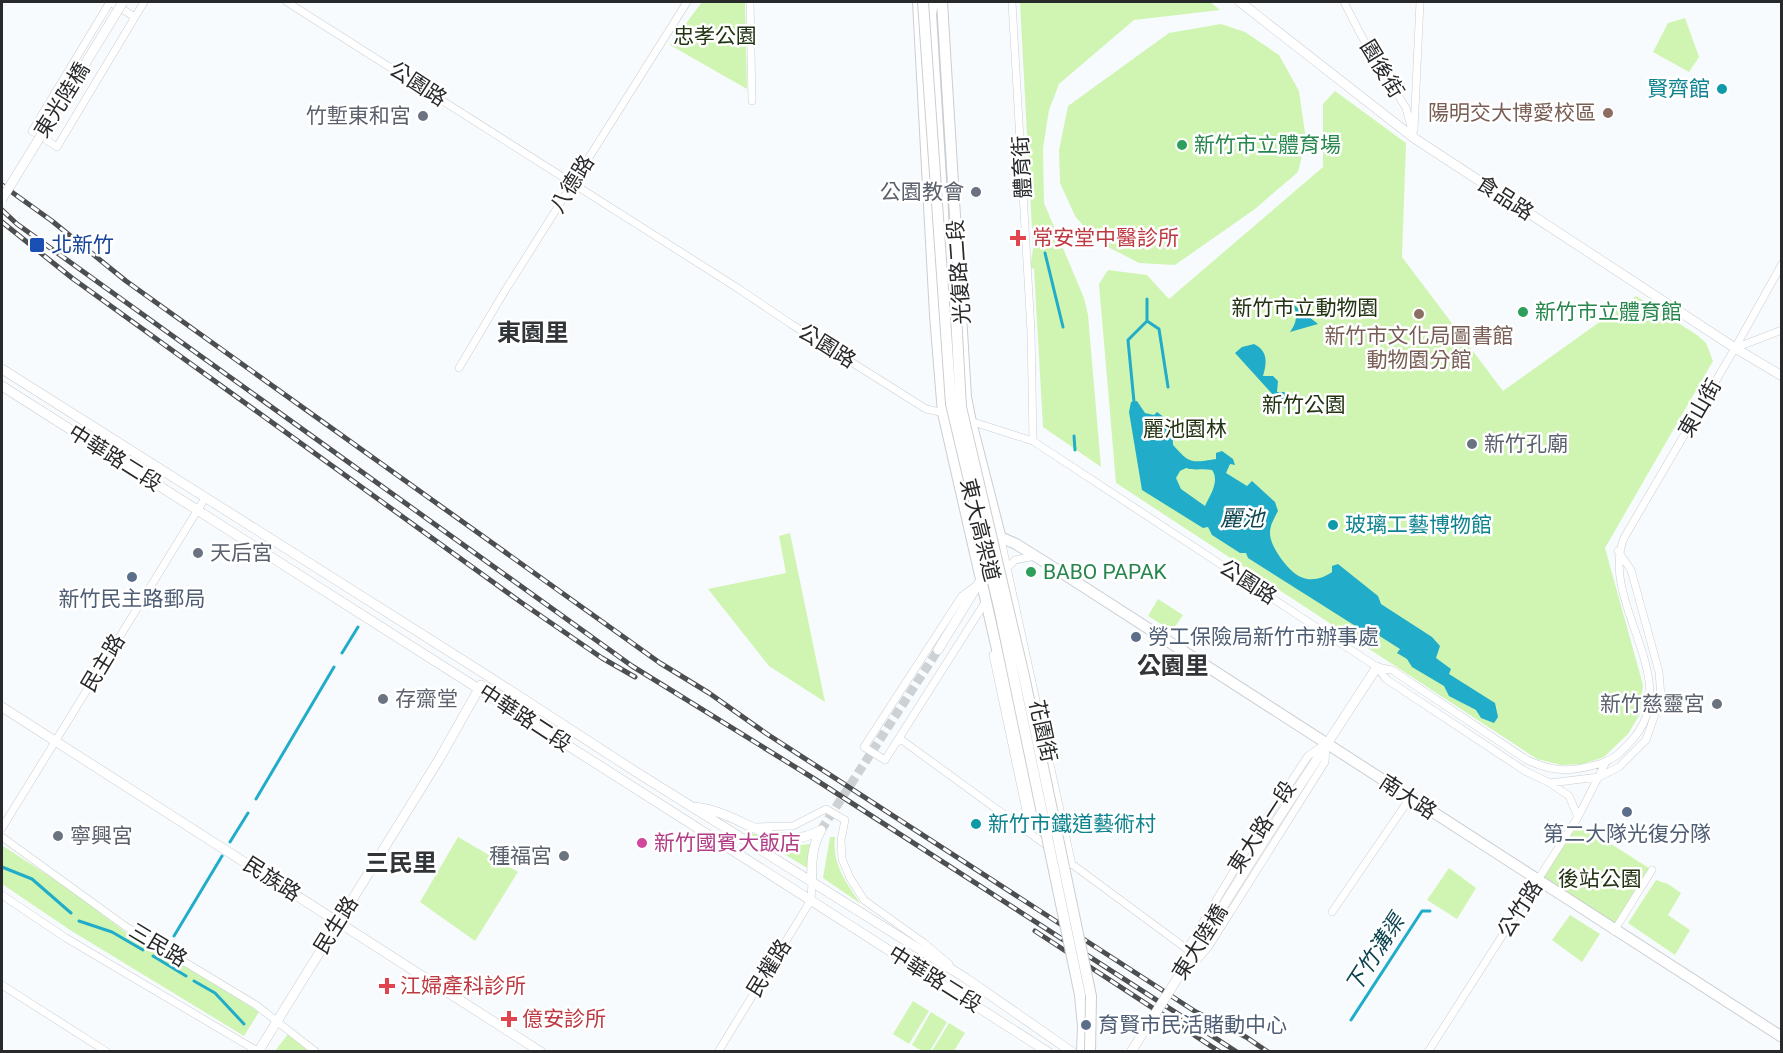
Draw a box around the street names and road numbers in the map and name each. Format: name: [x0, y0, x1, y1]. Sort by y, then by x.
street label: 園後街: [1355, 36, 1409, 102]
street label: 公園路: [385, 57, 451, 111]
street label: 東光陸橋: [30, 58, 94, 142]
street label: 體育街: [1008, 135, 1036, 199]
street label: 八德路: [545, 151, 599, 217]
street label: 食品路: [1472, 171, 1538, 225]
street label: 光復路二段: [943, 219, 975, 325]
street label: 公園路: [794, 319, 860, 373]
street label: 東山街: [1674, 375, 1726, 441]
street label: 中華路二段: [64, 420, 166, 496]
street label: 東大高架道: [956, 476, 1004, 584]
street label: 公園路: [1215, 555, 1281, 609]
street label: 民主路: [76, 630, 130, 696]
street label: 中華路二段: [474, 679, 576, 757]
street label: 花園街: [1025, 698, 1061, 764]
street label: 南大路: [1375, 770, 1441, 824]
street label: 東大路一段: [1223, 776, 1301, 878]
street label: 民族路: [239, 852, 305, 906]
street label: 公竹路: [1493, 876, 1547, 942]
street label: 民生路: [309, 892, 363, 958]
street label: 東大陸橋: [1168, 900, 1232, 984]
street label: 三民路: [125, 918, 191, 972]
street label: 民權路: [742, 935, 796, 1001]
street label: 中華路二段: [884, 941, 986, 1017]

